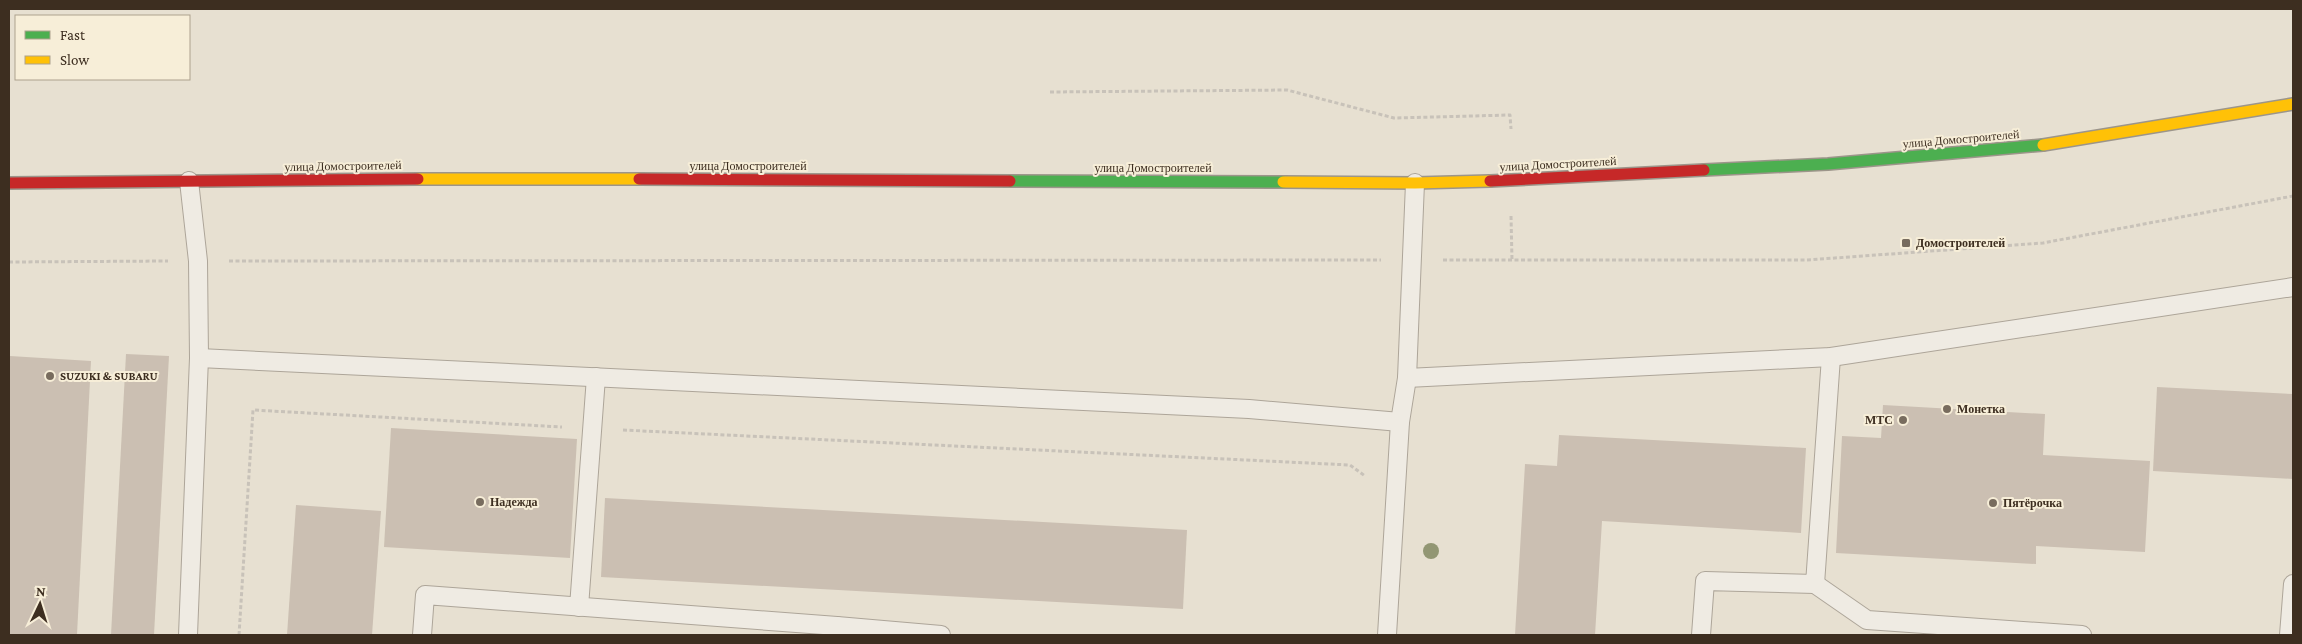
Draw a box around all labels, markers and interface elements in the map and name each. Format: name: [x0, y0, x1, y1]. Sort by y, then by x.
legend: [15, 15, 190, 80]
text: Fast: [60, 27, 86, 43]
text: Slow: [60, 52, 90, 68]
street label: улица Домостроителей: [1902, 127, 2021, 151]
street label: улица Домостроителей: [1499, 154, 1617, 174]
street label: улица Домостроителей: [284, 158, 402, 174]
street label: улица Домостроителей: [689, 159, 807, 173]
street label: улица Домостроителей: [1094, 161, 1212, 175]
place label: Домостроителей: [1916, 236, 2005, 250]
marker: Домостроителей: [1900, 237, 1912, 249]
place label: SUZUKI & SUBARU: [60, 369, 158, 383]
marker: SUZUKI & SUBARU: [44, 370, 56, 382]
place label: Монетка: [1957, 402, 2005, 416]
marker: Монетка: [1941, 403, 1953, 415]
place label: МТС: [1865, 413, 1893, 427]
marker: МТС: [1897, 414, 1909, 426]
place label: Надежда: [490, 495, 538, 509]
marker: Надежда: [474, 496, 486, 508]
place label: Пятёрочка: [2003, 496, 2062, 510]
marker: Пятёрочка: [1987, 497, 1999, 509]
north arrow: [15, 579, 65, 629]
text: N: [36, 583, 47, 599]

